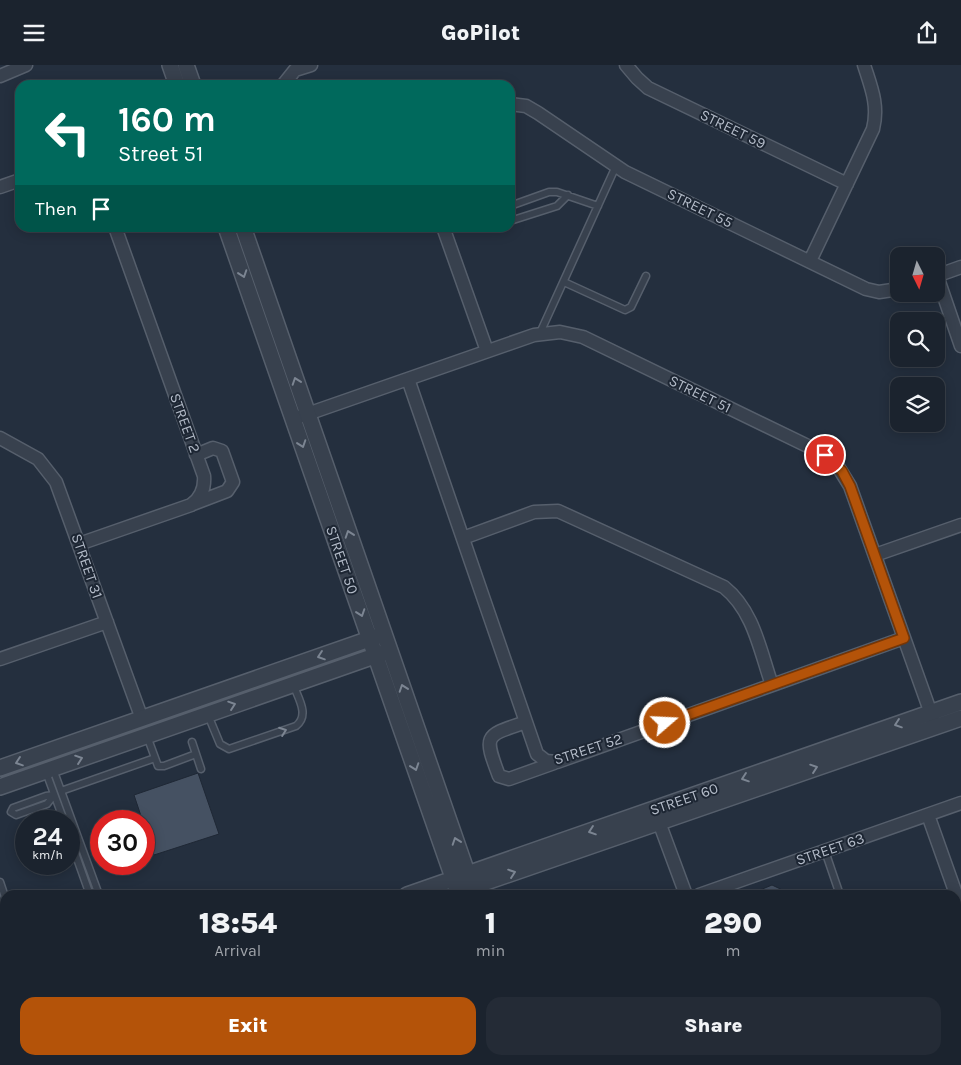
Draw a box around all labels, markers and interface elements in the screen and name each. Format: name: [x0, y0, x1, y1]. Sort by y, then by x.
icon: menu: [20, 19, 48, 47]
icon: share: [913, 19, 941, 47]
text: GoPilot: [441, 20, 520, 46]
text: 160 m: [118, 99, 216, 140]
icon: left: [35, 100, 100, 165]
street label: STREET 59: [697, 105, 769, 153]
text: Street 51: [118, 141, 203, 167]
street label: STREET 55: [664, 184, 736, 232]
icon: arrive: [87, 195, 115, 223]
text: Then: [35, 198, 77, 220]
north arrow: [890, 247, 945, 303]
map controls: [890, 247, 945, 432]
one-way arrow: [237, 269, 247, 277]
button: search: [890, 312, 945, 367]
street label: STREET 51: [666, 371, 734, 417]
one-way arrow: [292, 377, 302, 385]
button: layers: [890, 377, 945, 432]
street label: STREET 2: [166, 391, 204, 455]
pin: [804, 434, 846, 476]
one-way arrow: [296, 439, 306, 447]
icon: arrive: [811, 441, 839, 469]
street label: STREET 50: [322, 523, 362, 597]
one-way arrow: [345, 530, 355, 539]
street label: STREET 31: [67, 531, 107, 601]
one-way arrow: [355, 609, 365, 617]
one-way arrow: [318, 650, 326, 660]
one-way arrow: [398, 684, 408, 692]
position arrow: [638, 696, 690, 748]
one-way arrow: [228, 701, 236, 711]
one-way arrow: [895, 718, 903, 728]
one-way arrow: [279, 727, 287, 737]
street label: STREET 52: [552, 729, 624, 769]
one-way arrow: [74, 755, 83, 765]
one-way arrow: [16, 756, 24, 766]
one-way arrow: [409, 762, 419, 771]
one-way arrow: [809, 764, 818, 774]
one-way arrow: [741, 772, 750, 782]
street label: STREET 60: [647, 779, 721, 819]
speed limit sign: 30: [90, 810, 155, 875]
text: 24: [32, 822, 63, 851]
one-way arrow: [588, 825, 596, 835]
street label: STREET 63: [793, 829, 867, 869]
one-way arrow: [452, 837, 462, 846]
text: km/h: [32, 848, 63, 862]
one-way arrow: [507, 869, 516, 879]
text: 18:54: [199, 905, 277, 941]
text: 1: [485, 905, 496, 941]
text: 290: [704, 905, 762, 941]
text: Arrival: [214, 941, 261, 960]
text: min: [476, 941, 505, 960]
text: m: [726, 941, 741, 960]
button: Exit: [20, 997, 476, 1055]
button: Share: [486, 997, 941, 1055]

